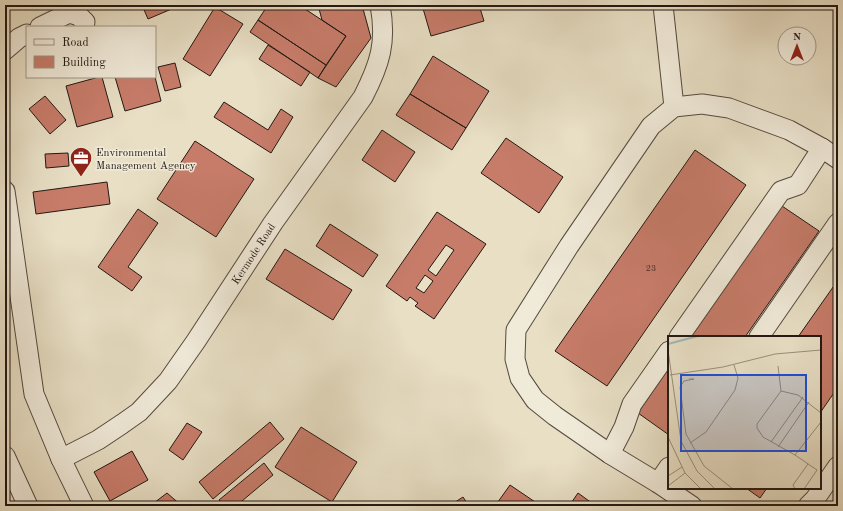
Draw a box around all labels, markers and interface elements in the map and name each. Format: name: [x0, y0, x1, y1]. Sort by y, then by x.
legend: [26, 26, 156, 78]
north arrow: [777, 26, 817, 66]
text: N: [793, 32, 802, 43]
text: Road: [62, 37, 89, 49]
text: Building: [62, 57, 106, 69]
office icon: Environmental Management Agency: [68, 145, 94, 178]
place label: Environmental Management Agency: [96, 148, 196, 172]
street label: Kermode Road: [230, 222, 278, 287]
house number: 23: [646, 264, 656, 273]
inset map: [668, 336, 821, 489]

